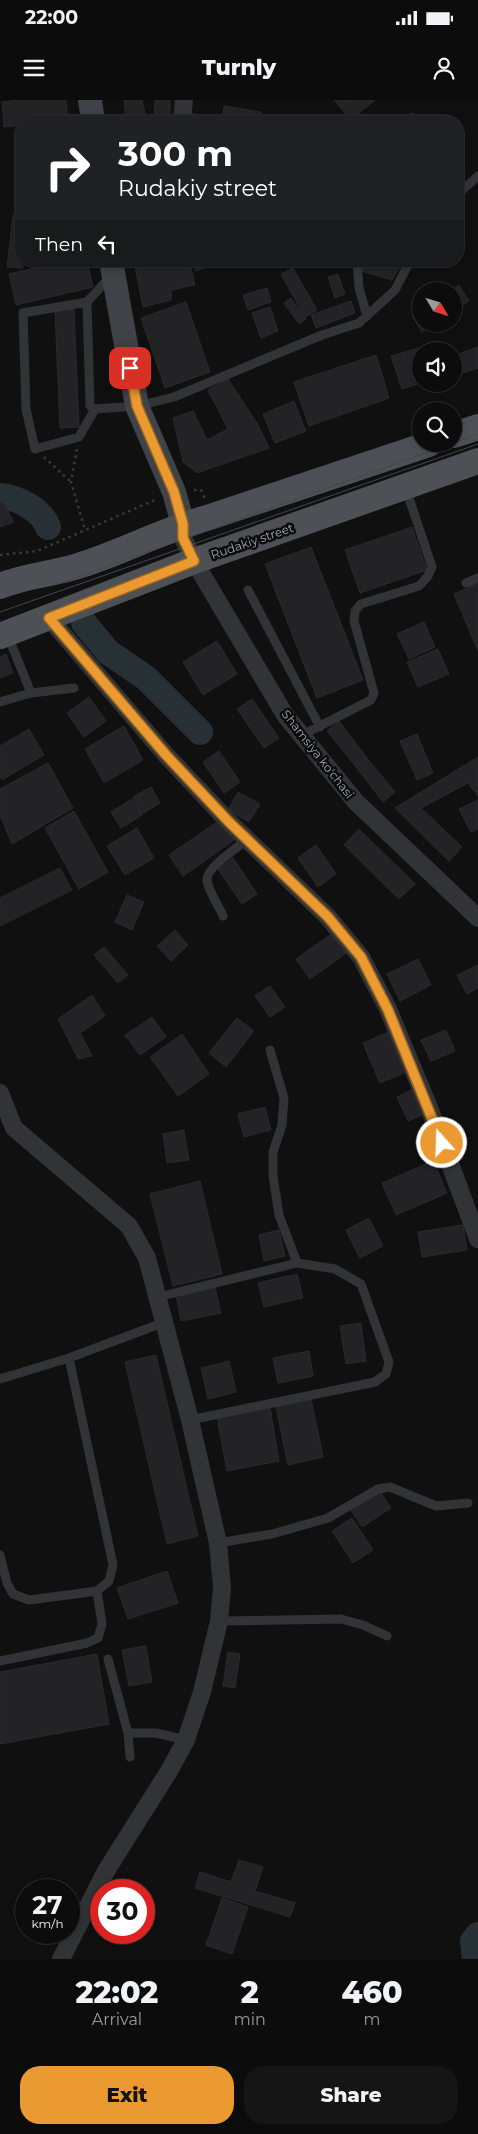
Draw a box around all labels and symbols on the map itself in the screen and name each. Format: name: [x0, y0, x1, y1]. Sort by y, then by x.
north arrow: [412, 282, 462, 332]
pin: [109, 347, 151, 389]
street label: Rudakiy street: [209, 520, 296, 562]
street label: Shamsiya ko'chasi: [279, 707, 357, 801]
position arrow: [415, 1116, 467, 1168]
speed limit sign: 30: [90, 1879, 155, 1944]

